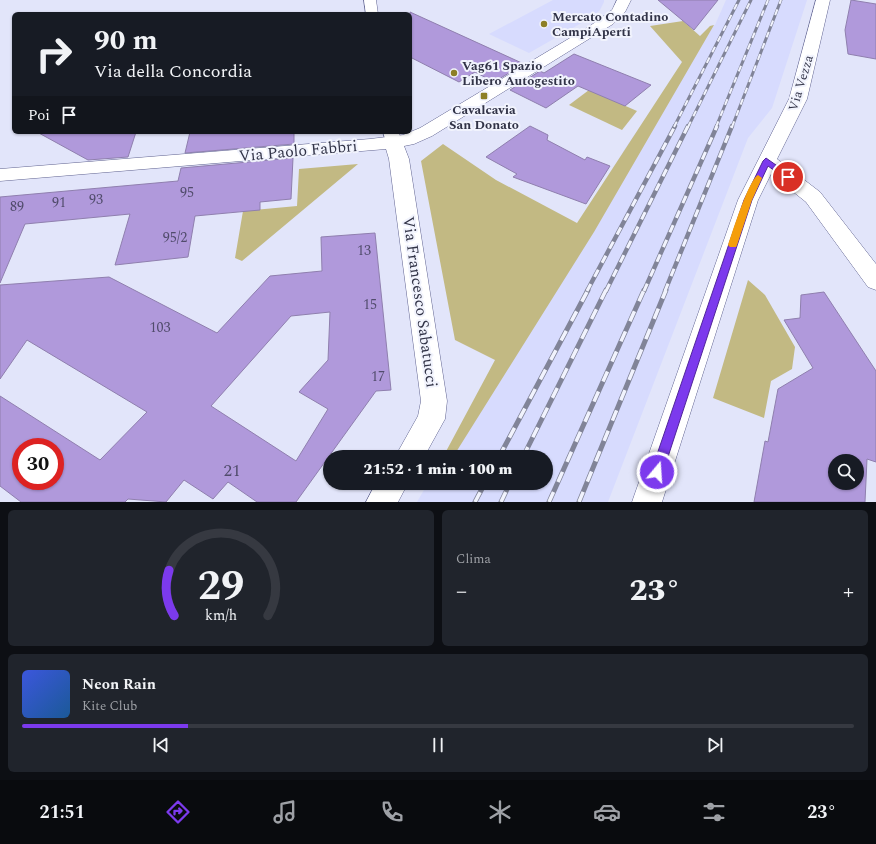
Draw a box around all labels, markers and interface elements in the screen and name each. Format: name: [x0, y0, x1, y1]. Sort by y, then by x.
place label: Mercato Contadino CampiAperti: [552, 7, 668, 42]
text: 90 m: [94, 19, 158, 62]
marker: Mercato Contadino CampiAperti: [539, 19, 549, 29]
icon: right: [28, 28, 80, 80]
street label: Via Vezza: [783, 52, 819, 113]
place label: Vag61 Spazio Libero Autogestito: [462, 56, 575, 91]
text: Via della Concordia: [94, 58, 252, 85]
marker: Vag61 Spazio Libero Autogestito: [449, 68, 459, 78]
marker: Cavalcavia San Donato: [479, 91, 489, 101]
place label: Cavalcavia San Donato: [449, 100, 519, 135]
text: Poi: [28, 104, 50, 127]
icon: arrive: [58, 104, 80, 126]
street label: Via Paolo Fabbri: [238, 134, 358, 168]
pin: [771, 160, 805, 194]
icon: arrive: [777, 166, 799, 188]
house number: 95: [180, 182, 194, 203]
house number: 93: [89, 189, 103, 210]
house number: 91: [52, 192, 66, 213]
house number: 89: [10, 196, 24, 217]
street label: Via Francesco Sabatucci: [396, 215, 444, 389]
house number: 95/2: [163, 227, 187, 248]
house number: 13: [357, 240, 371, 261]
house number: 15: [363, 294, 377, 315]
house number: 103: [150, 317, 171, 338]
house number: 17: [371, 366, 385, 387]
speed limit sign: 30: [12, 438, 64, 490]
position arrow: [636, 451, 678, 493]
map controls: [828, 454, 864, 490]
button: search: [828, 454, 864, 490]
house number: 21: [224, 458, 241, 484]
text: 21:52 · 1 min · 100 m: [364, 458, 512, 481]
text: Clima: [456, 549, 491, 569]
text: 29: [198, 555, 244, 618]
text: 23°: [630, 568, 681, 614]
text: −: [456, 575, 467, 608]
text: +: [843, 575, 854, 608]
text: km/h: [205, 605, 237, 627]
text: Neon Rain: [82, 673, 156, 696]
text: Kite Club: [82, 696, 137, 716]
icon: previous: [150, 734, 172, 756]
icon: pause: [427, 734, 449, 756]
icon: next: [704, 734, 726, 756]
icon: directions: [164, 798, 192, 826]
icon: music: [271, 798, 299, 826]
icon: phone: [378, 798, 406, 826]
icon: climate: [486, 798, 514, 826]
icon: car: [593, 798, 621, 826]
icon: filters: [700, 798, 728, 826]
text: 21:51: [40, 799, 85, 826]
text: 23°: [807, 799, 836, 826]

